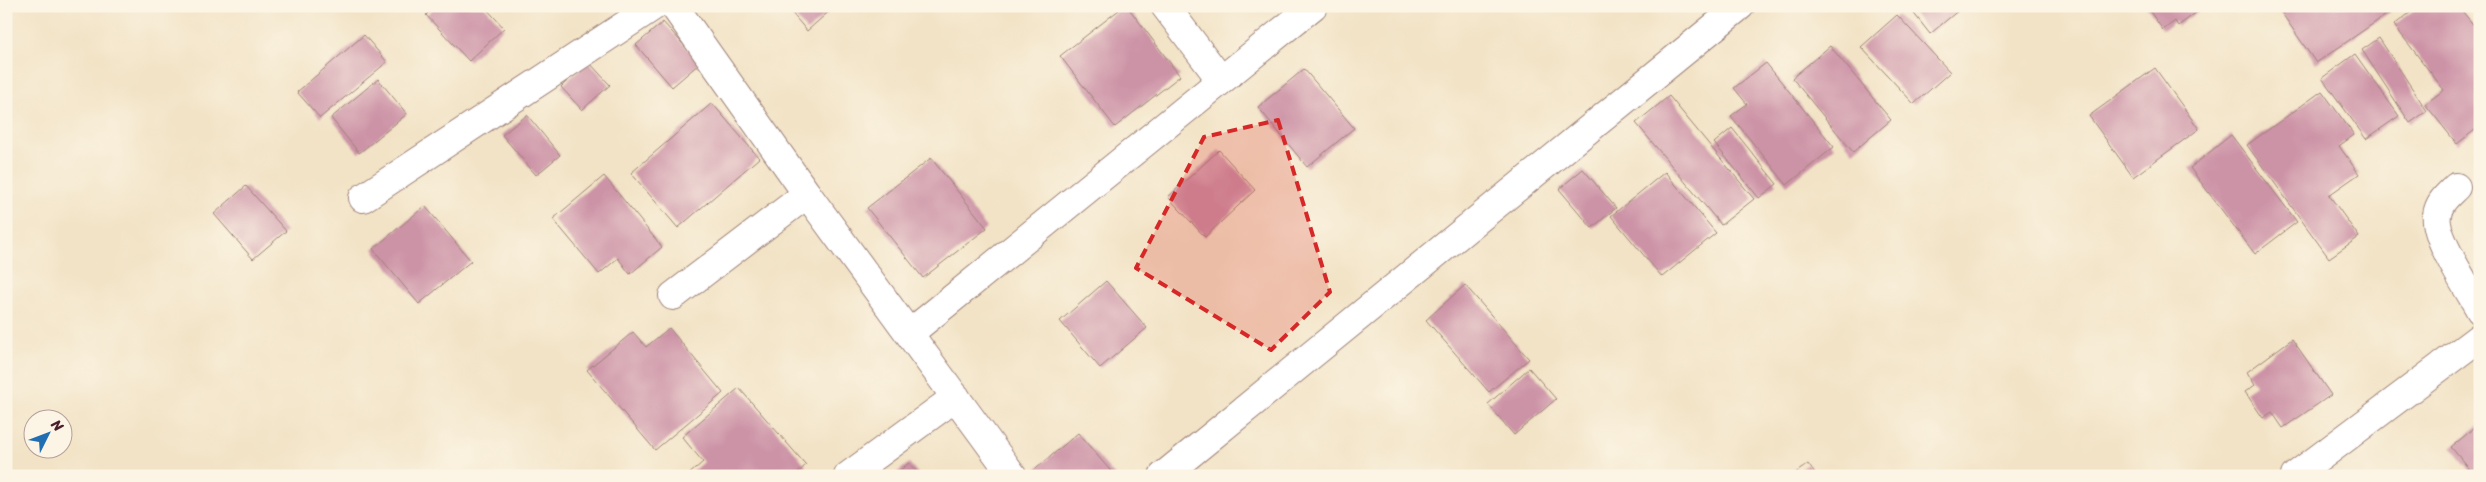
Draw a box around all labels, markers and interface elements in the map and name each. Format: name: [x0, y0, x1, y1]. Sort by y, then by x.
north arrow: [22, 410, 72, 460]
text: N: [44, 413, 70, 438]

